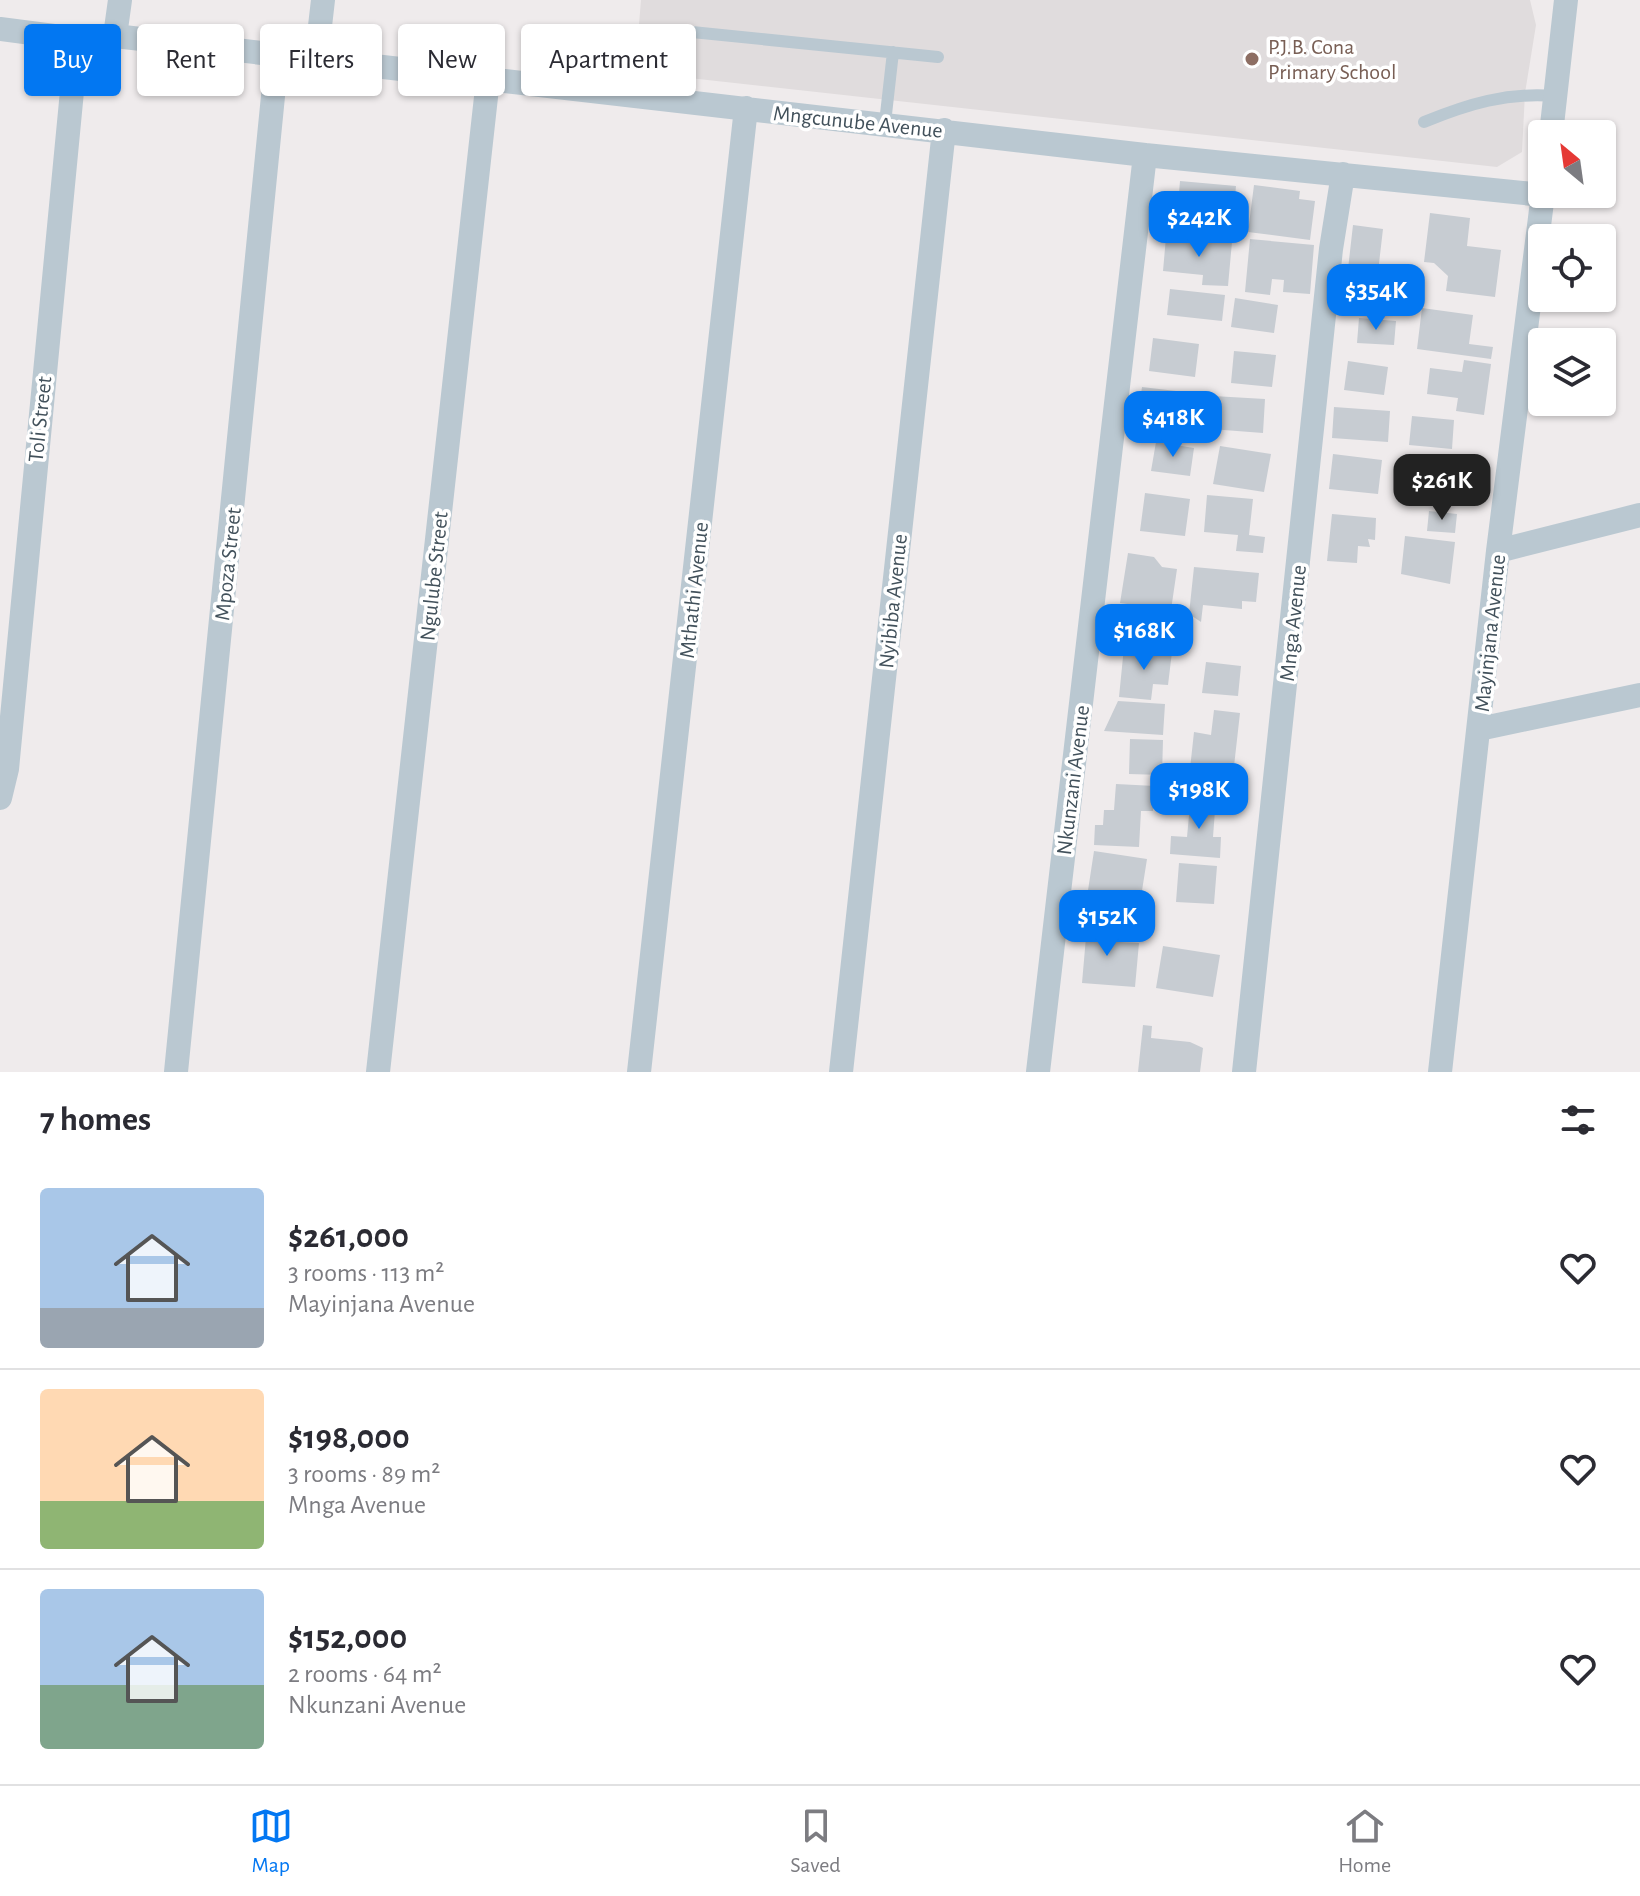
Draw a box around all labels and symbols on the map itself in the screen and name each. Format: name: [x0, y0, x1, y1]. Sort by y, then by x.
place label: P.J.B. Cona Primary School: [1268, 36, 1396, 83]
marker: P.J.B. Cona Primary School: [1243, 50, 1261, 68]
street label: Mngcunube Avenue: [772, 102, 944, 142]
north arrow: [1528, 120, 1616, 208]
pin: $242K: [1143, 191, 1255, 259]
pin: $354K: [1320, 264, 1432, 332]
street label: Toli Street: [25, 375, 55, 463]
pin: $418K: [1117, 391, 1229, 459]
pin: $261K: [1386, 454, 1498, 522]
street label: Mpoza Street: [211, 506, 245, 622]
street label: Ngulube Street: [416, 510, 452, 642]
street label: Mthathi Avenue: [676, 521, 712, 659]
street label: Nyibiba Avenue: [875, 533, 911, 669]
street label: Mayinjana Avenue: [1471, 553, 1509, 713]
street label: Mnga Avenue: [1276, 564, 1310, 682]
pin: $168K: [1088, 604, 1200, 672]
street label: Nkunzani Avenue: [1053, 704, 1093, 856]
pin: $198K: [1143, 763, 1255, 831]
pin: $152K: [1051, 890, 1163, 958]

